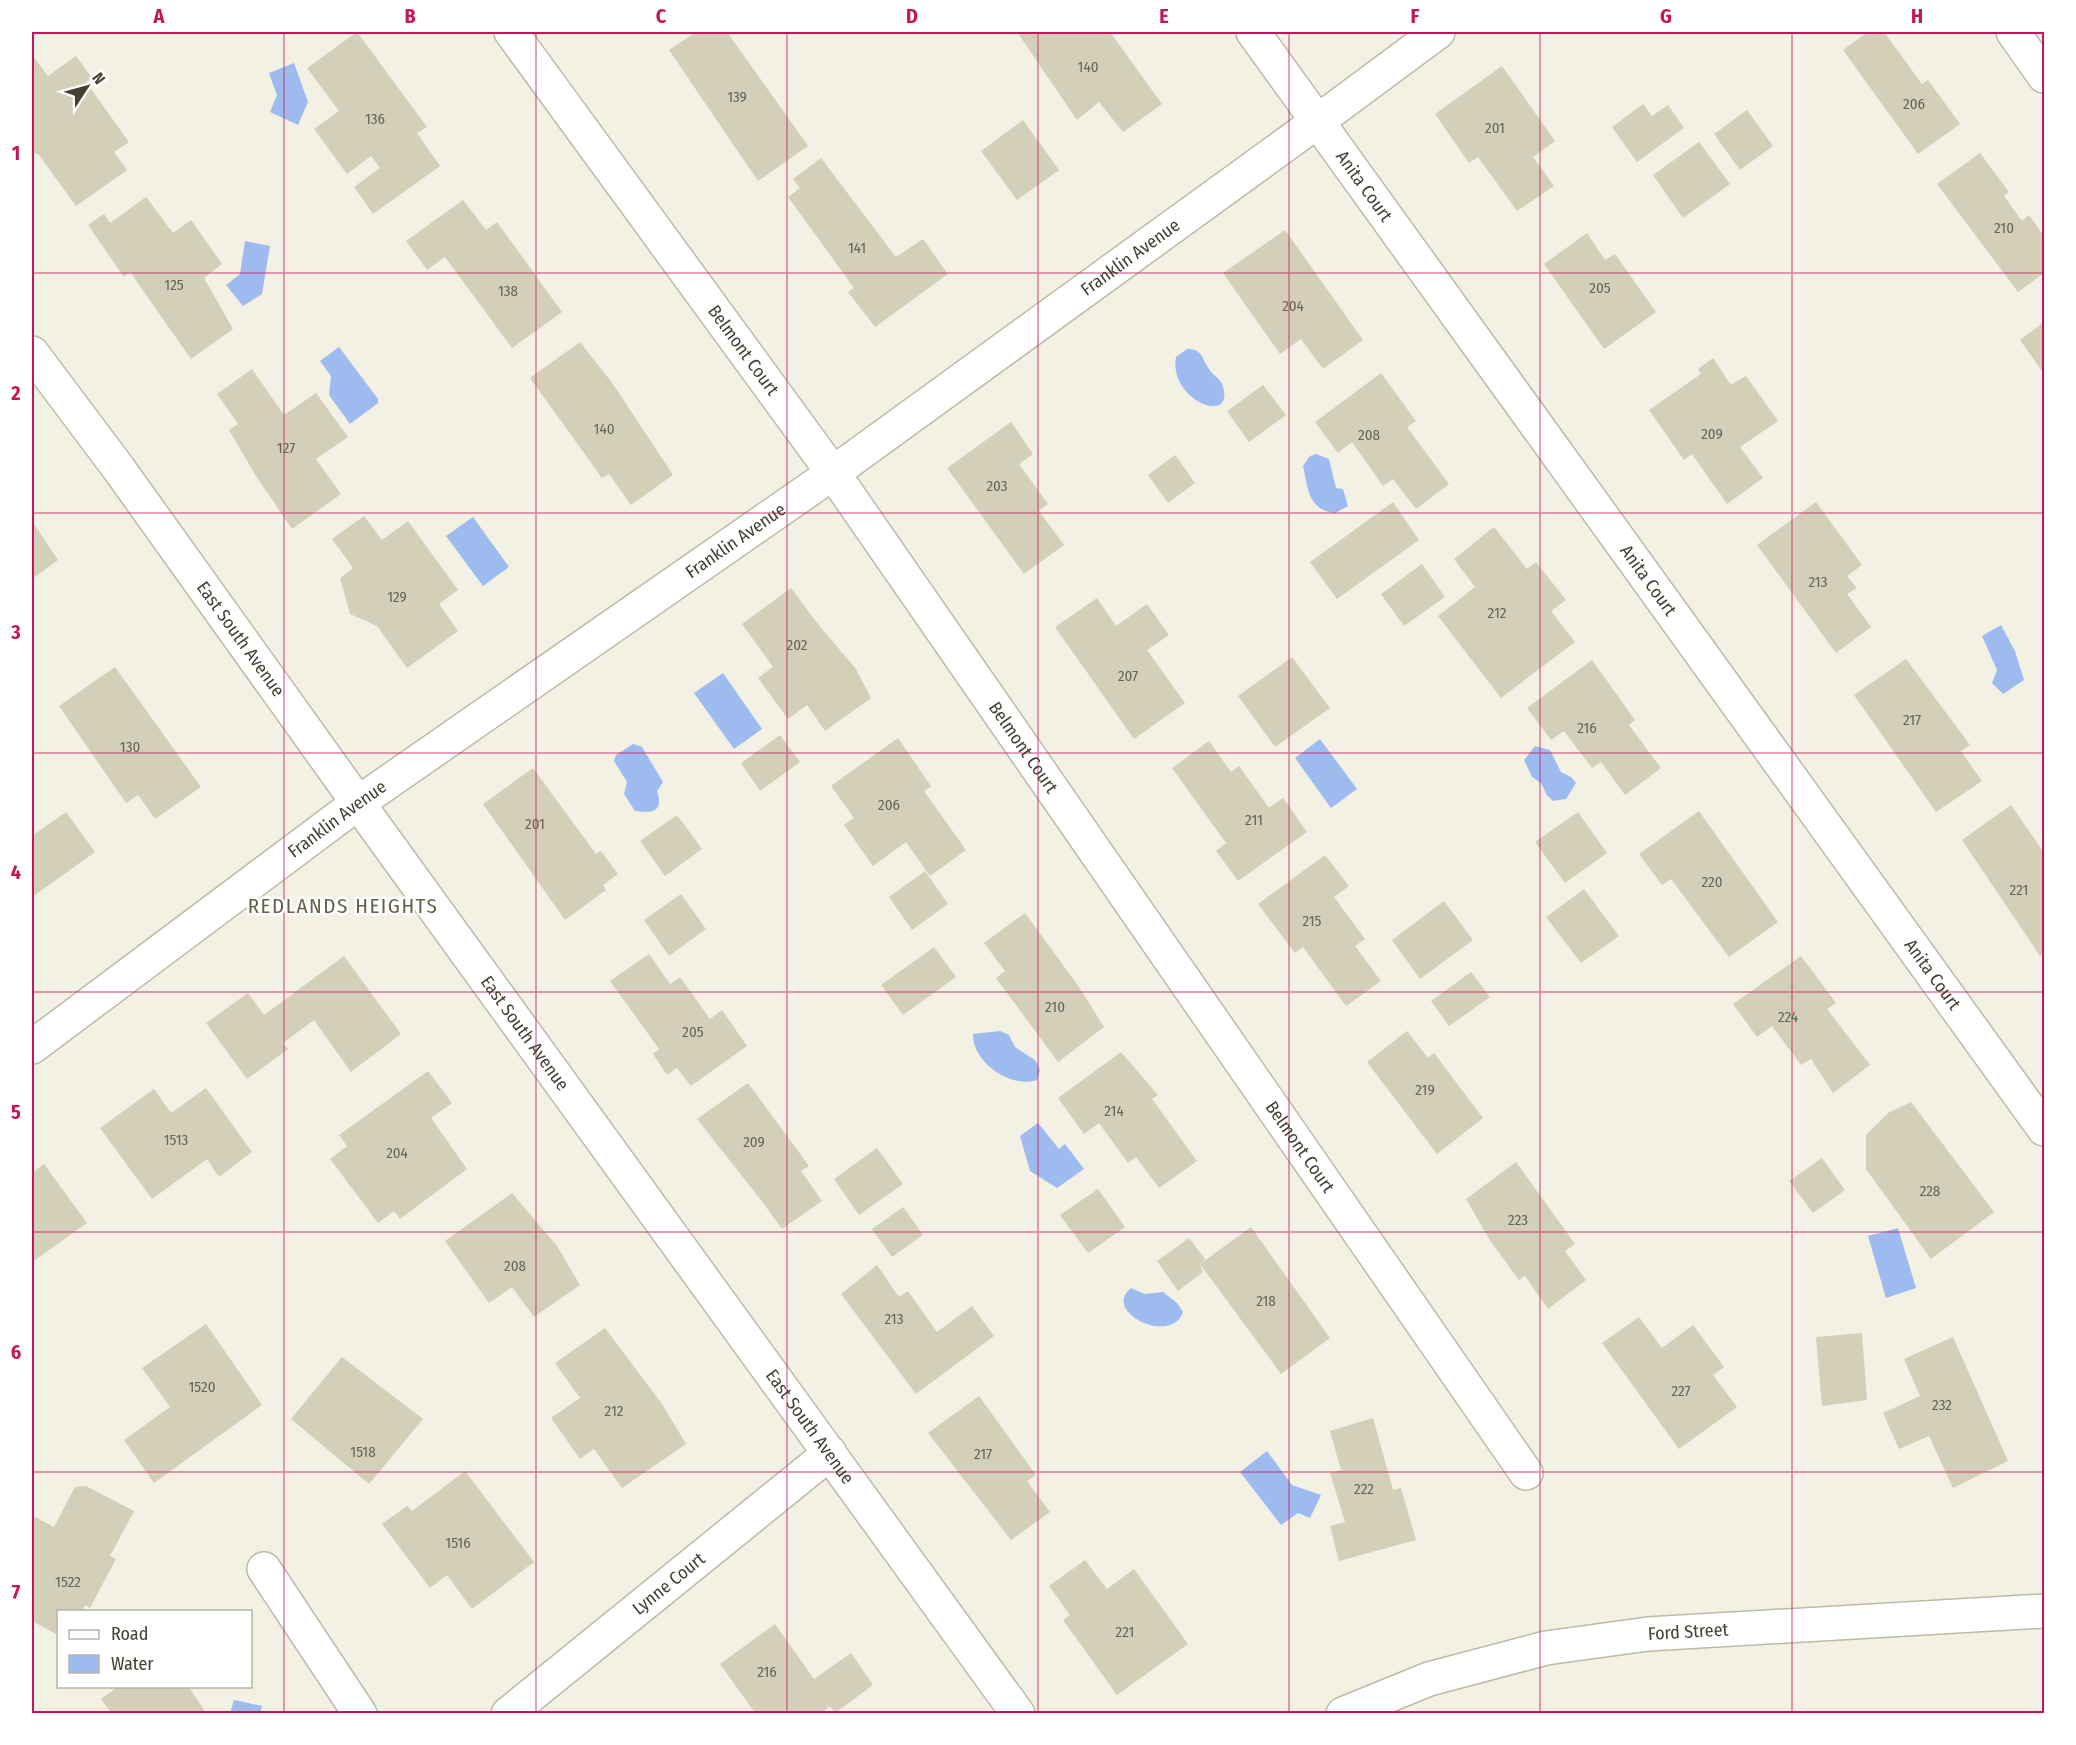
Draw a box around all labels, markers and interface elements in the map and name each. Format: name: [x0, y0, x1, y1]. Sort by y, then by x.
text: A: [153, 4, 166, 28]
text: B: [404, 4, 416, 28]
text: C: [656, 4, 667, 28]
text: D: [906, 4, 918, 28]
text: E: [1159, 4, 1169, 28]
text: F: [1411, 4, 1420, 28]
text: G: [1660, 4, 1672, 28]
text: H: [1911, 4, 1923, 28]
north arrow: [57, 57, 117, 117]
house number: 140: [1078, 58, 1098, 76]
text: N: [88, 69, 109, 88]
house number: 139: [727, 88, 747, 106]
house number: 206: [1903, 95, 1925, 113]
house number: 136: [365, 110, 385, 128]
house number: 201: [1485, 119, 1505, 137]
text: 1: [12, 141, 20, 165]
street label: Anita Court: [1331, 146, 1397, 226]
street label: Franklin Avenue: [1077, 214, 1184, 300]
house number: 210: [1994, 219, 2014, 237]
house number: 141: [848, 239, 866, 257]
house number: 125: [164, 276, 184, 294]
house number: 205: [1589, 279, 1611, 297]
house number: 138: [498, 282, 518, 300]
house number: 204: [1282, 297, 1304, 315]
street label: Belmont Court: [703, 301, 784, 400]
text: 2: [10, 381, 21, 405]
house number: 140: [594, 420, 614, 438]
house number: 209: [1701, 425, 1723, 443]
house number: 208: [1358, 426, 1380, 444]
house number: 127: [277, 439, 295, 457]
house number: 203: [986, 477, 1008, 495]
street label: Franklin Avenue: [681, 498, 790, 583]
street label: Anita Court: [1615, 541, 1681, 620]
house number: 213: [1809, 573, 1828, 591]
street label: East South Avenue: [192, 577, 289, 701]
house number: 129: [387, 588, 407, 606]
house number: 212: [1488, 604, 1507, 622]
text: 3: [10, 620, 21, 644]
house number: 202: [787, 636, 808, 654]
house number: 207: [1118, 667, 1138, 685]
street label: Belmont Court: [984, 698, 1063, 798]
house number: 217: [1903, 711, 1921, 729]
house number: 216: [1577, 719, 1597, 737]
house number: 130: [120, 738, 140, 756]
street label: Franklin Avenue: [284, 776, 391, 863]
house number: 206: [878, 796, 900, 814]
house number: 211: [1245, 811, 1263, 829]
house number: 201: [525, 815, 545, 833]
text: 4: [11, 860, 21, 884]
house number: 220: [1701, 873, 1723, 891]
house number: 221: [2010, 881, 2028, 899]
district label: REDLANDS HEIGHTS: [248, 893, 438, 919]
house number: 215: [1302, 912, 1322, 930]
street label: Anita Court: [1900, 935, 1966, 1014]
street label: East South Avenue: [476, 972, 574, 1095]
house number: 210: [1045, 998, 1065, 1016]
house number: 224: [1778, 1008, 1798, 1026]
house number: 205: [682, 1023, 704, 1041]
house number: 219: [1415, 1081, 1435, 1099]
street label: Belmont Court: [1261, 1097, 1339, 1197]
text: 5: [11, 1100, 21, 1124]
house number: 214: [1104, 1102, 1124, 1120]
house number: 1513: [164, 1131, 189, 1149]
house number: 209: [743, 1133, 765, 1151]
house number: 204: [386, 1144, 408, 1162]
house number: 228: [1920, 1182, 1940, 1200]
house number: 223: [1508, 1211, 1528, 1229]
house number: 208: [504, 1257, 526, 1275]
house number: 218: [1256, 1292, 1276, 1310]
house number: 213: [885, 1310, 904, 1328]
text: 6: [11, 1340, 21, 1364]
street label: East South Avenue: [761, 1365, 859, 1489]
house number: 1520: [188, 1378, 216, 1396]
house number: 227: [1671, 1382, 1691, 1400]
house number: 232: [1932, 1396, 1952, 1414]
house number: 212: [605, 1402, 624, 1420]
house number: 1518: [350, 1443, 376, 1461]
house number: 217: [974, 1445, 992, 1463]
house number: 222: [1354, 1480, 1374, 1498]
house number: 1516: [445, 1534, 471, 1552]
street label: Lynne Court: [628, 1548, 710, 1620]
house number: 1522: [55, 1573, 81, 1591]
text: 7: [12, 1580, 21, 1604]
legend: [57, 1610, 252, 1688]
street label: Ford Street: [1647, 1618, 1729, 1645]
text: Road: [111, 1623, 148, 1645]
house number: 221: [1116, 1623, 1134, 1641]
text: Water: [111, 1653, 154, 1675]
house number: 216: [757, 1663, 777, 1681]

